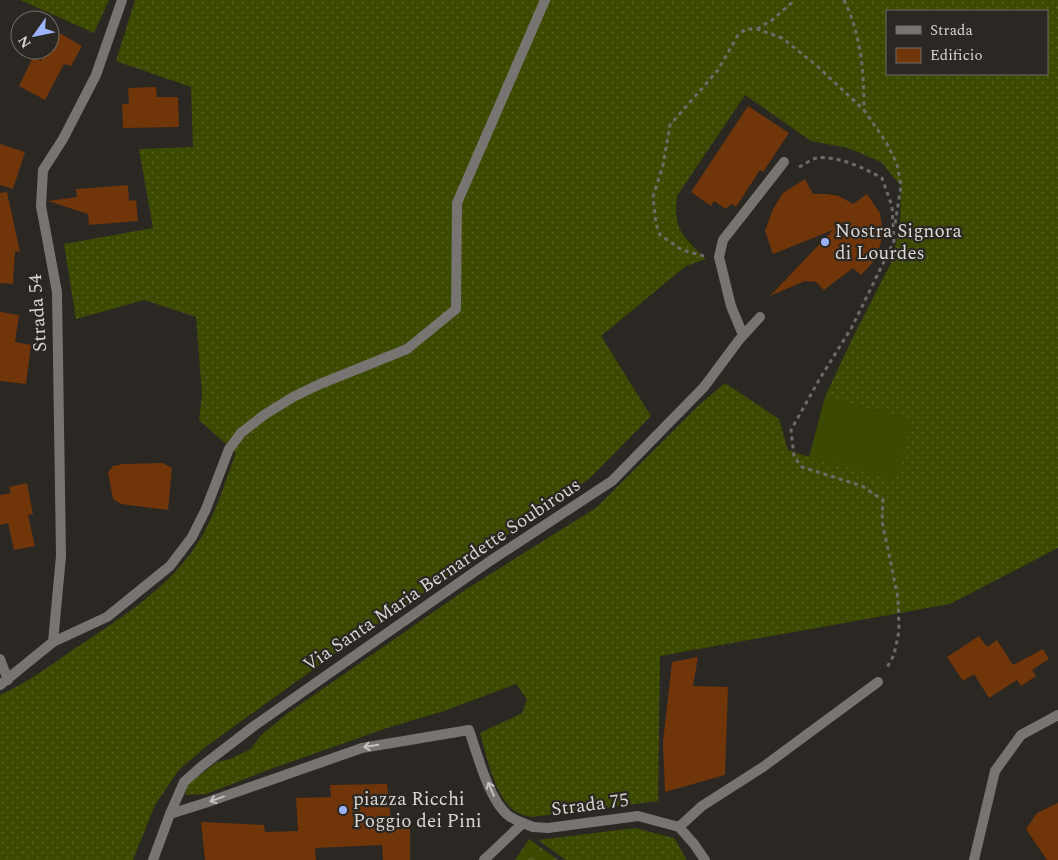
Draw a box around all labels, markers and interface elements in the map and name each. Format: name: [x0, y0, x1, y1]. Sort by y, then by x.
north arrow: [10, 10, 60, 60]
legend: [886, 10, 1048, 75]
text: Strada: [930, 19, 973, 42]
text: N: [13, 31, 36, 52]
text: Edificio: [930, 44, 983, 67]
place label: Nostra Signora di Lourdes: [835, 217, 962, 268]
marker: Nostra Signora di Lourdes: [819, 236, 831, 248]
street label: Strada 54: [21, 273, 55, 353]
street label: Via Santa Maria Bernardette Soubirous: [297, 471, 587, 679]
one-way arrow: [363, 742, 379, 752]
one-way arrow: [485, 782, 495, 797]
place label: piazza Ricchi Poggio dei Pini: [353, 785, 482, 836]
street label: Strada 75: [550, 786, 630, 824]
one-way arrow: [210, 795, 225, 804]
marker: piazza Ricchi Poggio dei Pini: [337, 804, 349, 816]

